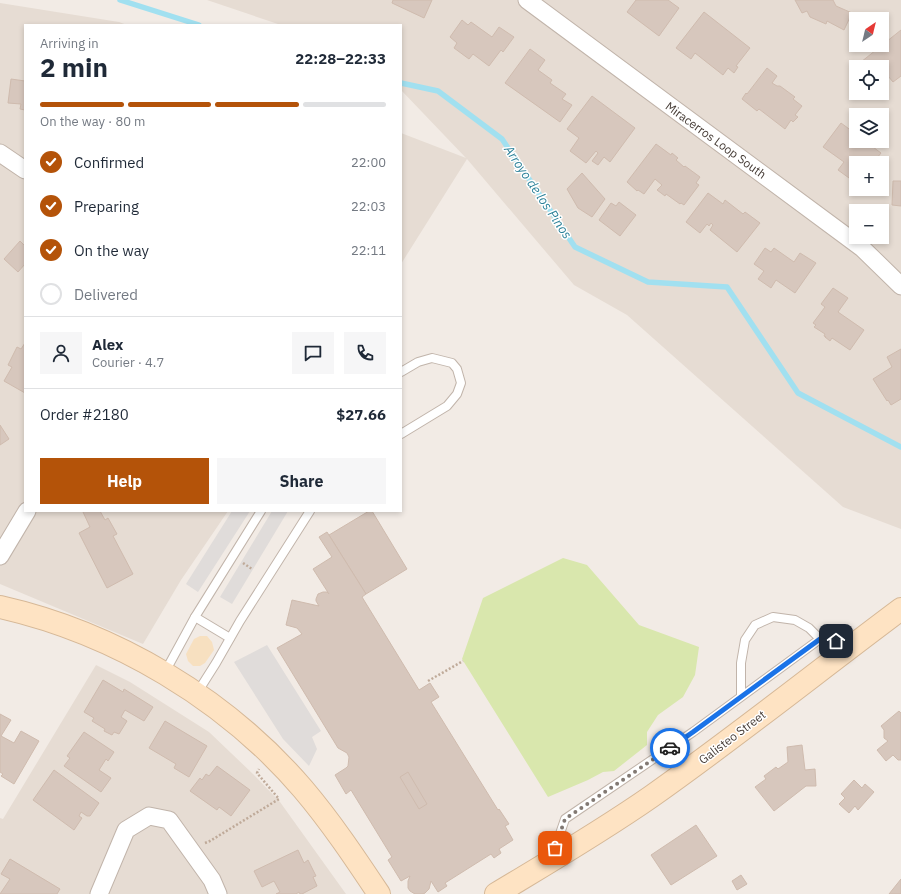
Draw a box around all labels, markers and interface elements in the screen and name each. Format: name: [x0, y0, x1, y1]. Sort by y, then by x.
north arrow: [849, 12, 889, 52]
map controls: [849, 12, 889, 244]
text: Arriving in: [40, 35, 99, 52]
text: 22:28–22:33: [295, 49, 386, 68]
text: 2 min: [40, 50, 108, 84]
button: locate: [849, 60, 889, 100]
street label: Miracerros Loop South: [663, 98, 769, 182]
button: layers: [849, 108, 889, 148]
text: On the way · 80 m: [40, 113, 145, 130]
water label: Arroyo de los Pinos: [500, 141, 576, 242]
icon: check: [40, 151, 62, 173]
text: Confirmed: [74, 153, 144, 172]
text: 22:00: [351, 154, 386, 171]
button: +: [849, 156, 889, 196]
icon: check: [40, 195, 62, 217]
text: Preparing: [74, 197, 139, 216]
text: 22:03: [351, 198, 386, 215]
button: −: [849, 204, 889, 244]
icon: check: [40, 239, 62, 261]
text: On the way: [74, 241, 149, 260]
text: 22:11: [351, 242, 386, 259]
text: Delivered: [74, 285, 138, 304]
button: person: [40, 332, 82, 374]
button: chat: [292, 332, 334, 374]
button: phone: [344, 332, 386, 374]
text: Alex: [92, 335, 123, 354]
text: Courier · 4.7: [92, 354, 164, 371]
text: Order #2180: [40, 405, 129, 424]
text: $27.66: [336, 405, 386, 424]
button: Help: [40, 458, 209, 504]
button: Share: [217, 458, 386, 504]
pin: [819, 624, 853, 658]
icon: home: [825, 630, 847, 652]
street label: Galisteo Street: [696, 707, 768, 767]
courier: [650, 728, 690, 768]
icon: car: [659, 737, 681, 759]
pin: [538, 831, 572, 865]
icon: bag: [544, 837, 566, 859]

